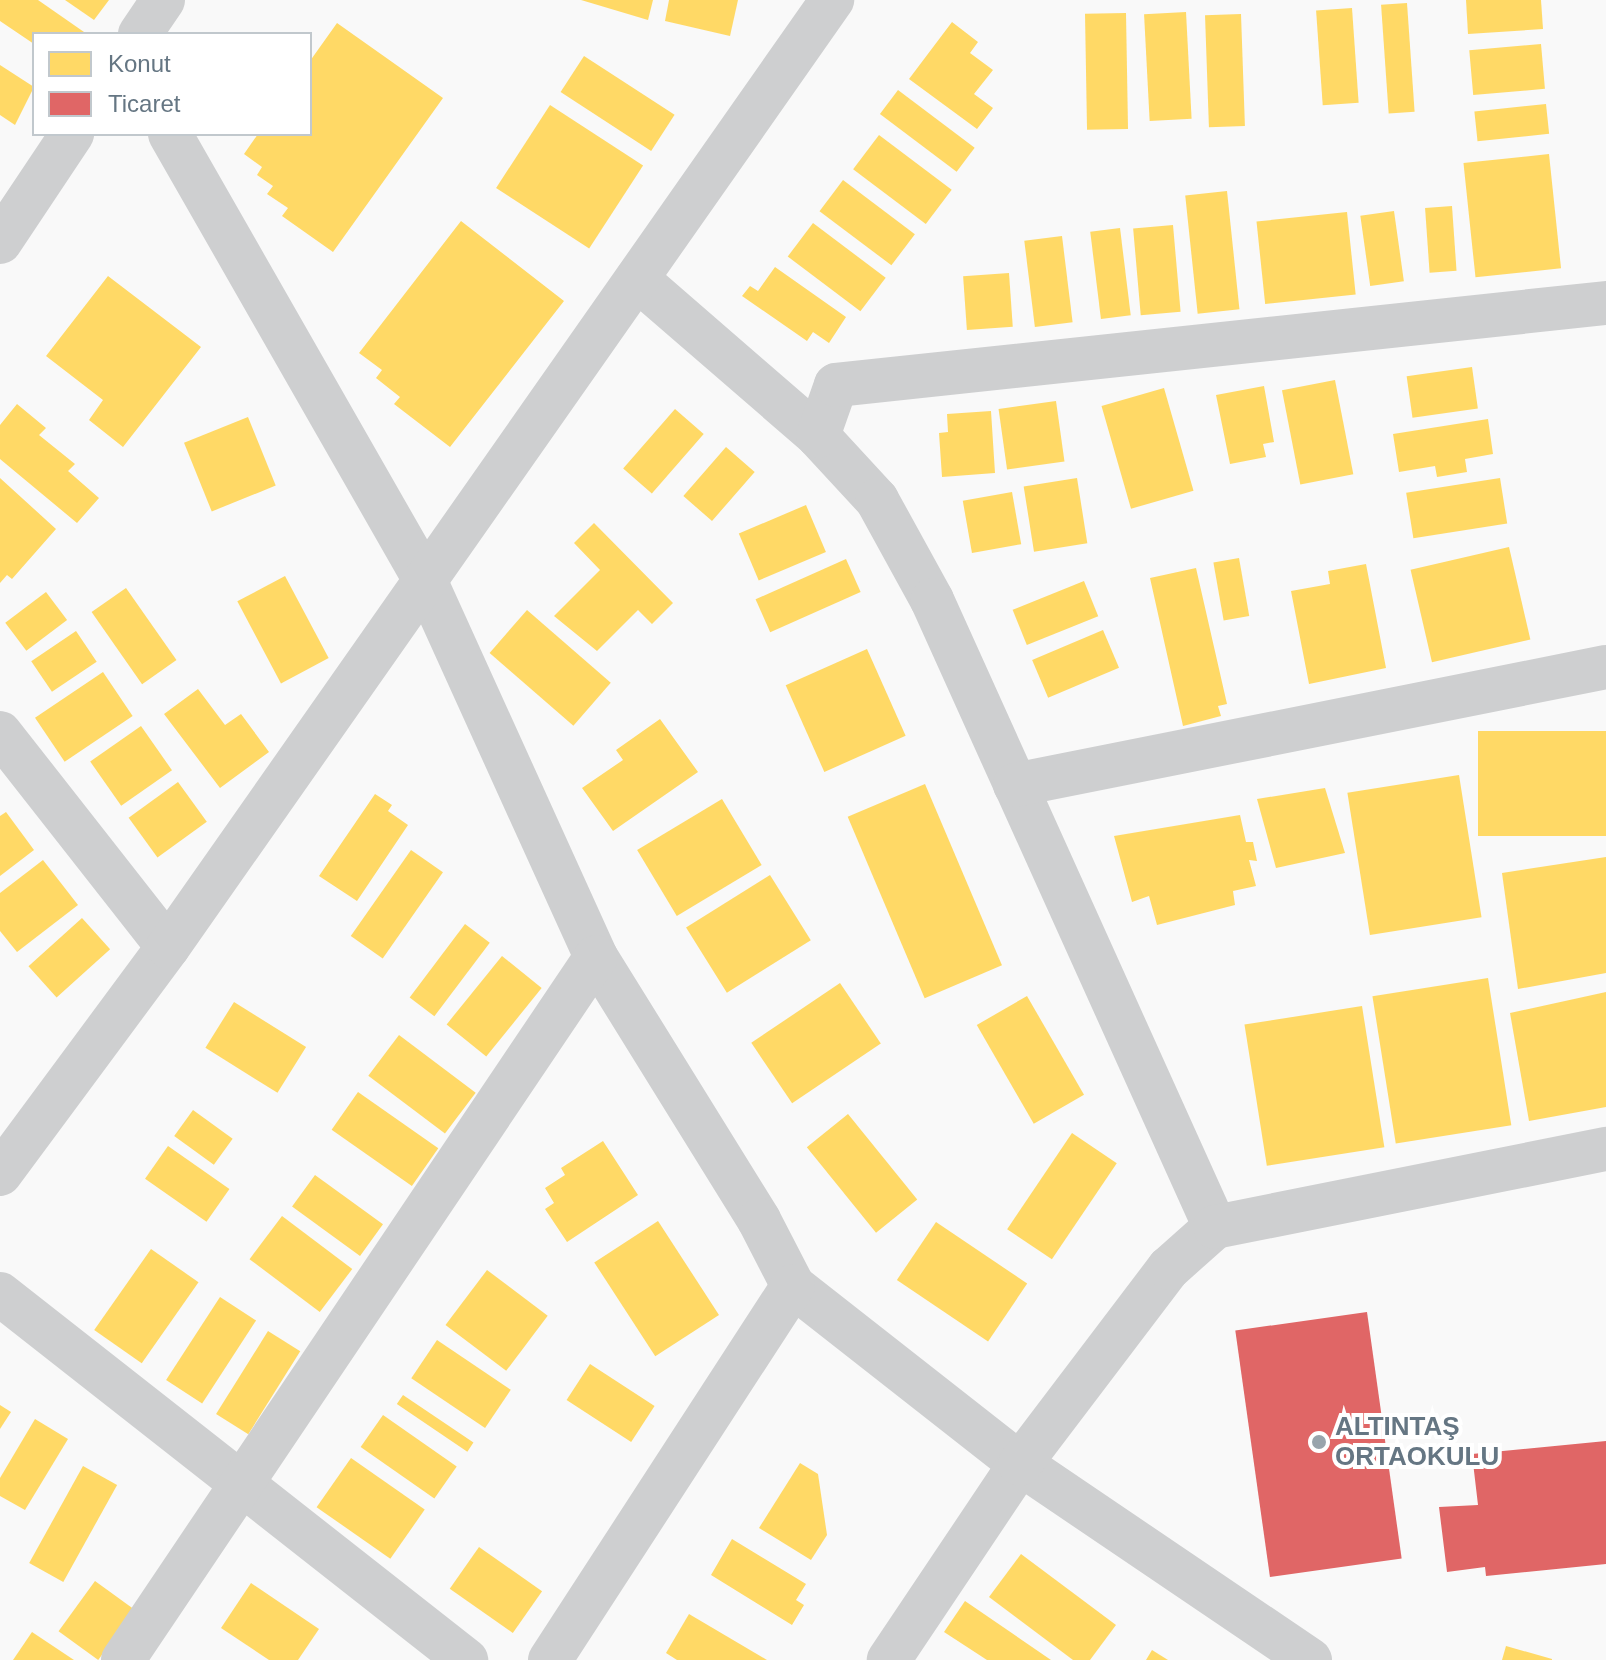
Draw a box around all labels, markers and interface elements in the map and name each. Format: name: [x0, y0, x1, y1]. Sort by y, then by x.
legend: [32, 32, 312, 136]
text: Konut: [108, 50, 171, 77]
text: Ticaret: [108, 90, 180, 117]
place label: ALTINTAŞ ORTAOKULU: [1335, 1411, 1499, 1472]
marker: ALTINTAŞ ORTAOKULU: [1310, 1433, 1328, 1451]

